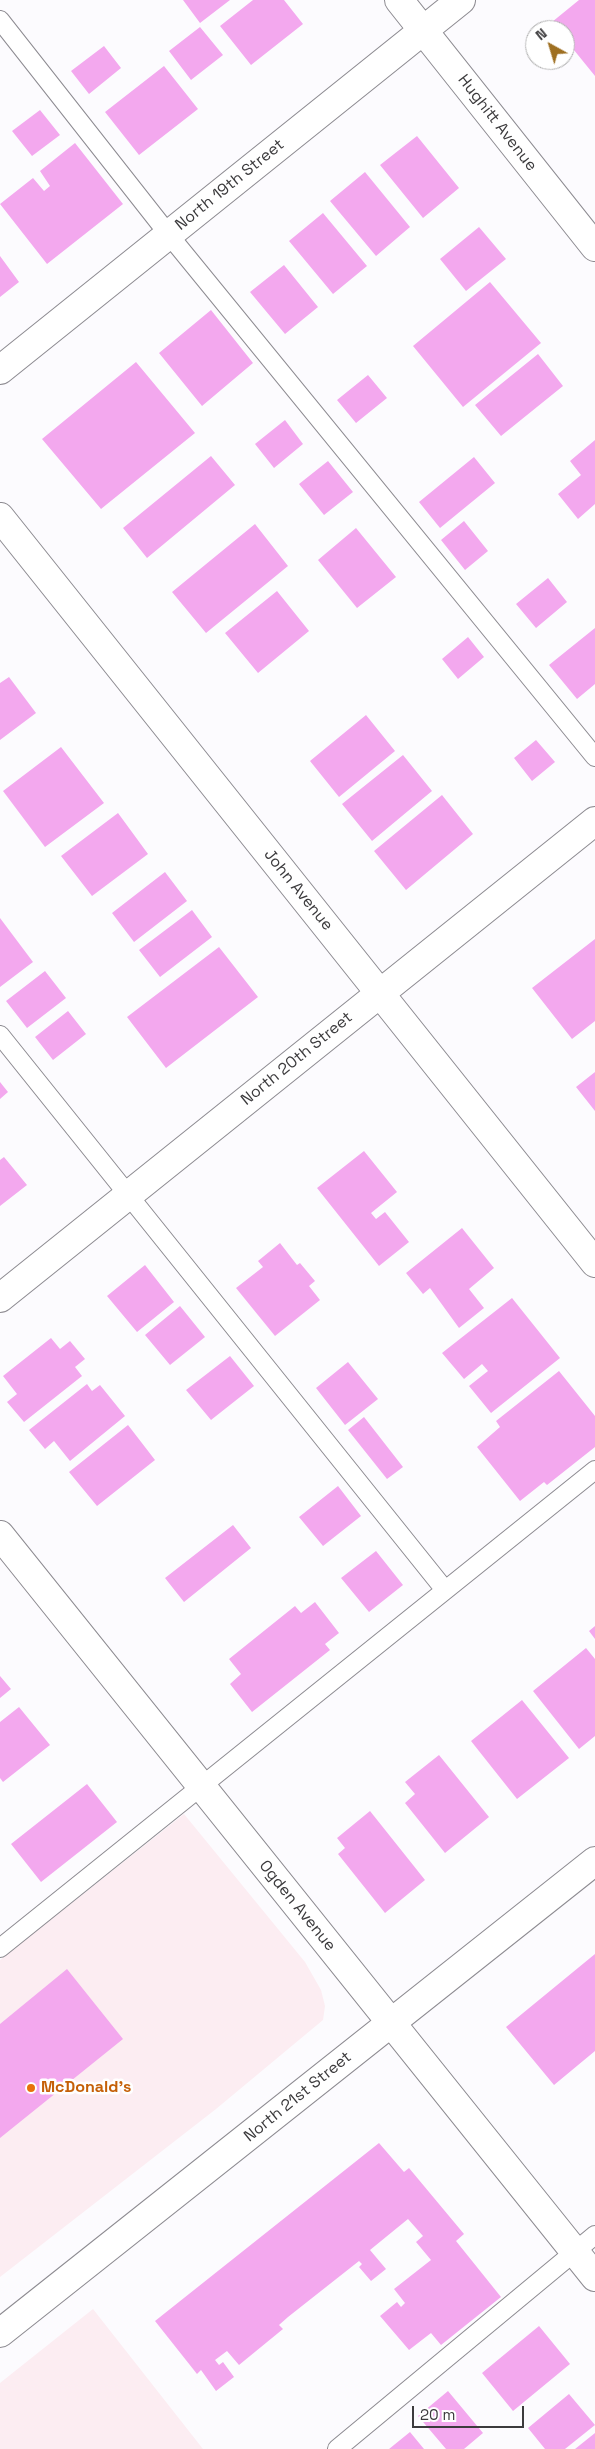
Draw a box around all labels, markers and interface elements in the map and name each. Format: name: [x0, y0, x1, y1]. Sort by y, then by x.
north arrow: [525, 20, 575, 70]
text: N: [532, 24, 550, 44]
street label: Hughitt Avenue: [453, 71, 541, 175]
street label: North 19th Street: [172, 135, 288, 235]
street label: John Avenue: [259, 845, 337, 935]
street label: North 20th Street: [237, 1008, 357, 1110]
street label: Ogden Avenue: [255, 1857, 339, 1955]
street label: North 21st Street: [240, 2048, 356, 2146]
place label: McDonald's: [41, 2078, 131, 2098]
marker: McDonald's: [25, 2082, 37, 2094]
scale bar: [415, 2396, 528, 2428]
text: 20 m: [420, 2405, 455, 2424]

